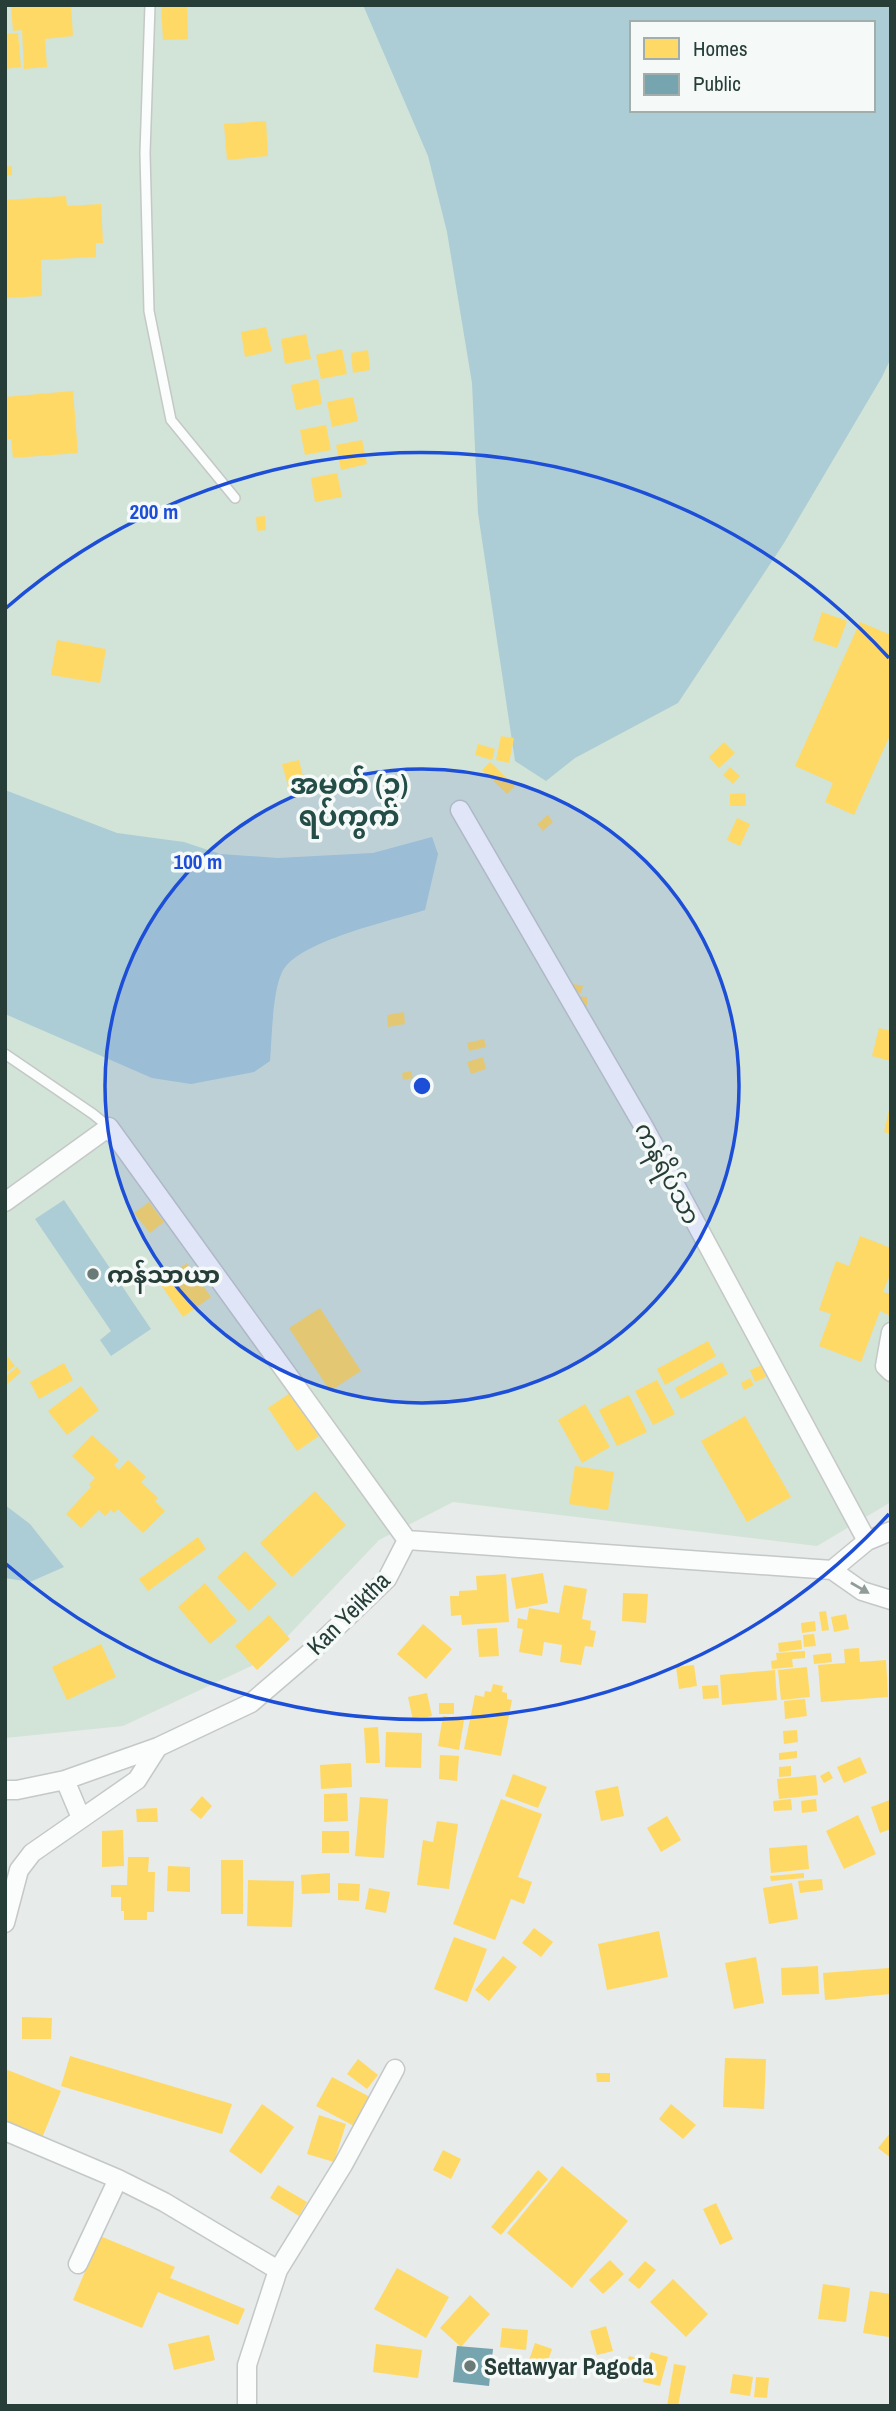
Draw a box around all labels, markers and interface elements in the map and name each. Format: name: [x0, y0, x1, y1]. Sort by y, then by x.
legend: [630, 21, 875, 112]
text: Homes: [693, 34, 748, 63]
text: Public: [693, 69, 741, 98]
text: 200 m: [130, 497, 178, 526]
district label: အမှတ် (၃) ရပ်ကွက်: [290, 765, 408, 839]
text: 100 m: [174, 847, 222, 876]
centre of rings: [410, 1074, 434, 1098]
street label: ကန်ရိပ်သာ: [624, 1116, 708, 1232]
place label: ကန်သာယာ: [107, 1258, 220, 1294]
marker: ကန်သာယာ: [85, 1266, 101, 1282]
street label: Kan Yeiktha: [299, 1564, 397, 1662]
one-way arrow: [850, 1582, 869, 1594]
place label: Settawyar Pagoda: [484, 2350, 654, 2382]
marker: Settawyar Pagoda: [462, 2358, 478, 2374]

